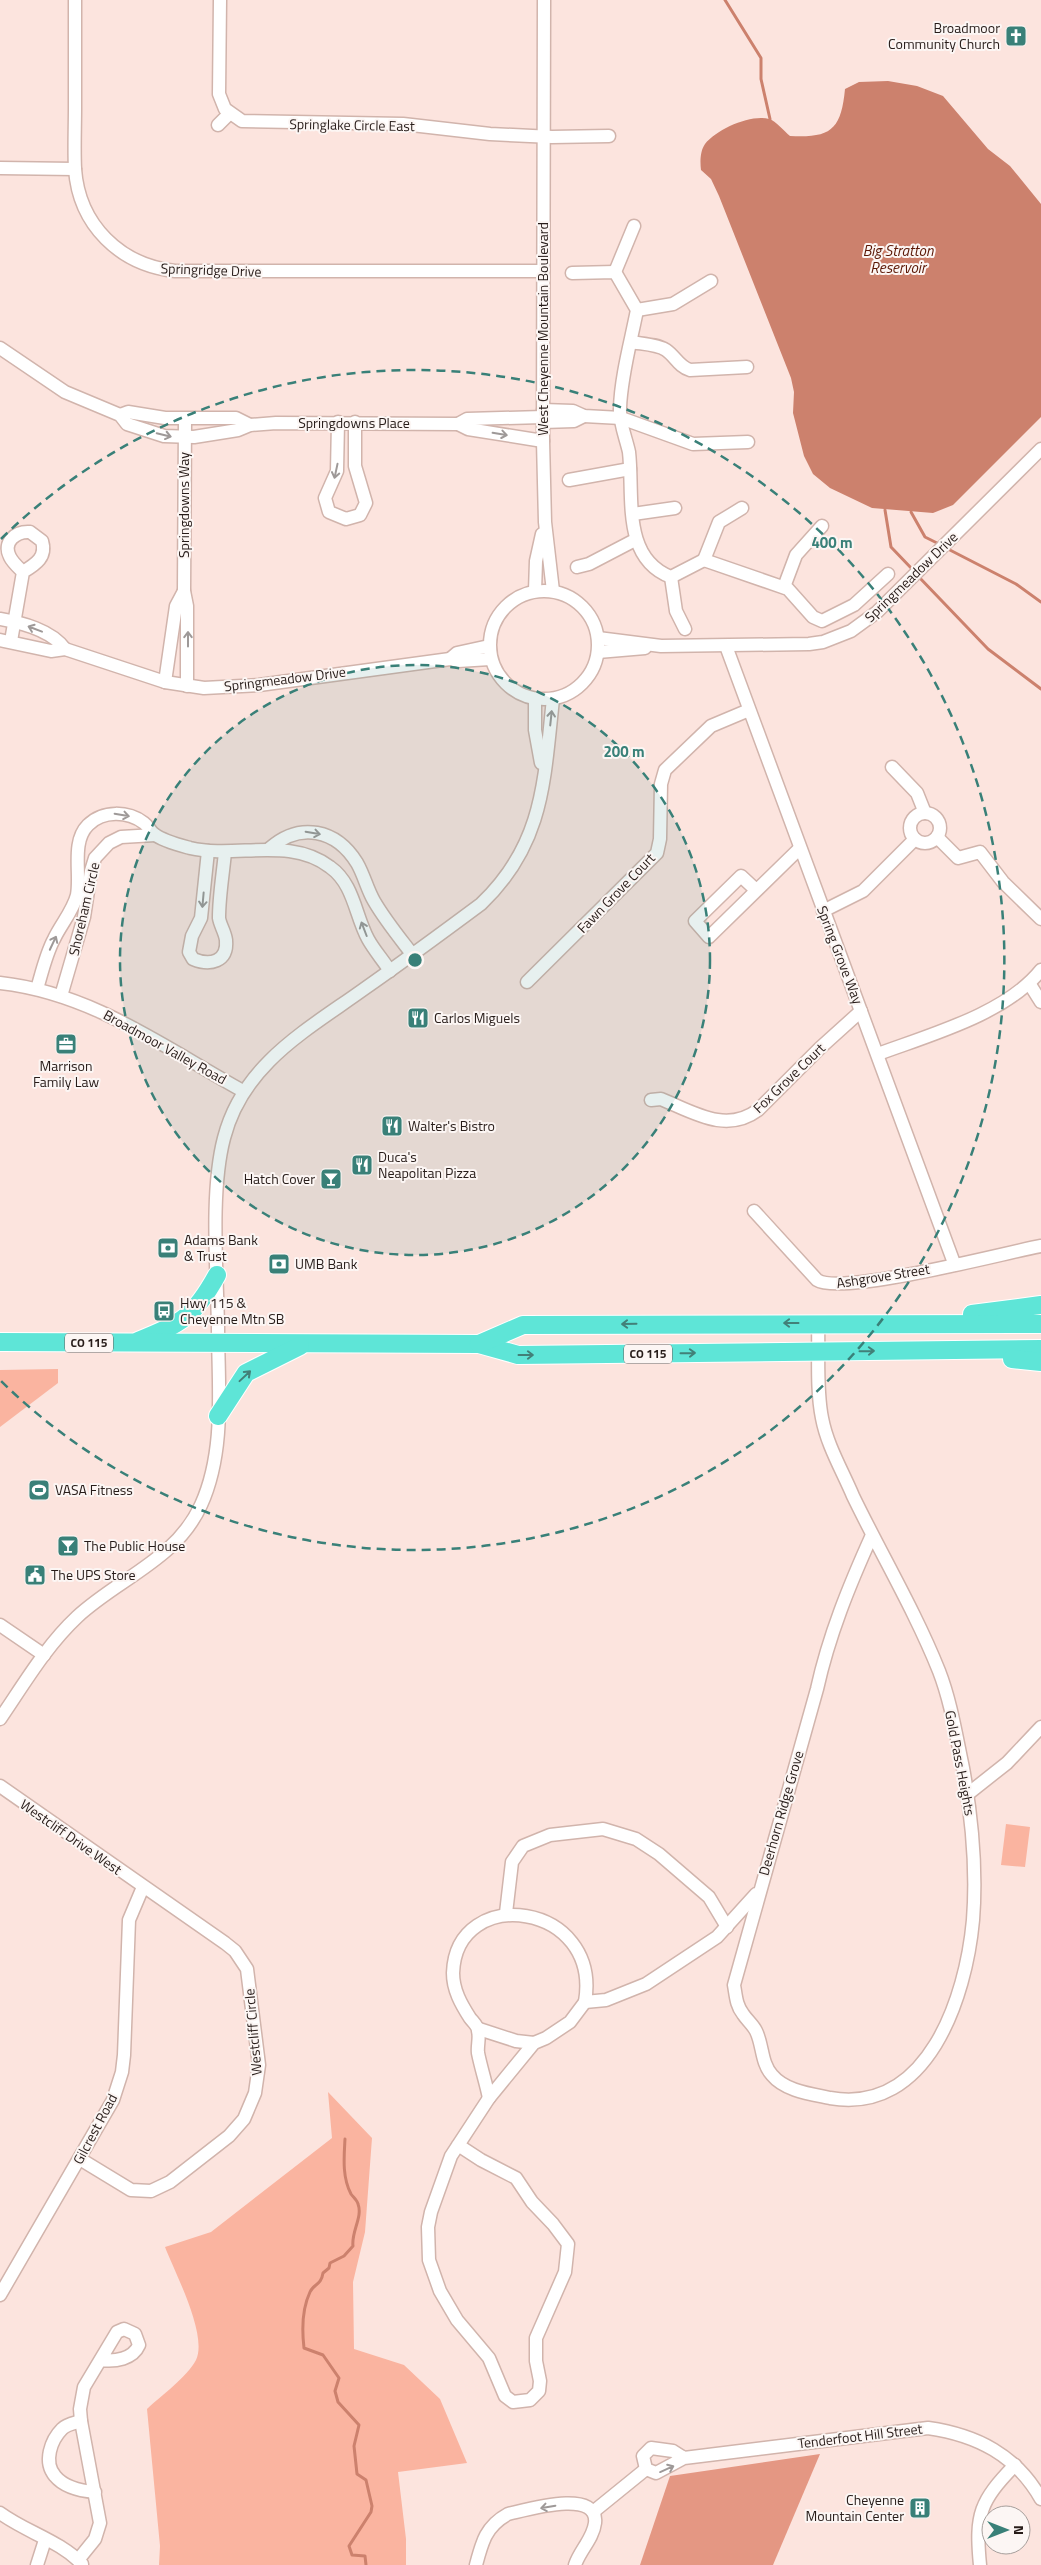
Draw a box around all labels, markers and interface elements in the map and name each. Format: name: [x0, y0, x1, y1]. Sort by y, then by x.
place label: Broadmoor Community Church: [888, 17, 1000, 54]
church icon: Broadmoor Community Church: [1004, 24, 1028, 48]
street label: Springlake Circle East: [289, 113, 415, 136]
street label: West Cheyenne Mountain Boulevard: [532, 222, 553, 436]
water label: Big Stratton Reservoir: [863, 239, 934, 279]
street label: Springridge Drive: [160, 257, 262, 282]
street label: Springdowns Place: [298, 412, 410, 433]
one-way arrow: [492, 430, 508, 440]
one-way arrow: [155, 431, 171, 440]
street label: Springdowns Way: [173, 452, 194, 558]
one-way arrow: [331, 462, 340, 478]
street label: Springmeadow Drive: [859, 527, 962, 627]
text: 400 m: [811, 531, 853, 554]
one-way arrow: [28, 624, 44, 633]
one-way arrow: [183, 631, 193, 647]
street label: Springmeadow Drive: [223, 661, 347, 696]
one-way arrow: [546, 710, 556, 726]
text: 200 m: [603, 740, 645, 763]
one-way arrow: [113, 811, 129, 821]
one-way arrow: [305, 828, 321, 838]
street label: Fawn Grove Court: [572, 848, 660, 938]
street label: Shoreham Circle: [63, 860, 104, 958]
one-way arrow: [199, 892, 208, 908]
street label: Spring Grove Way: [812, 903, 869, 1007]
one-way arrow: [359, 922, 368, 938]
one-way arrow: [48, 936, 58, 951]
centre of rings: [406, 951, 424, 969]
street label: Broadmoor Valley Road: [100, 1004, 231, 1089]
restaurant icon: Carlos Miguels: [406, 1006, 430, 1030]
place label: Carlos Miguels: [434, 1007, 520, 1028]
office icon: Marrison Family Law: [54, 1032, 78, 1056]
street label: Fox Grove Court: [748, 1038, 830, 1118]
place label: Marrison Family Law: [33, 1055, 99, 1092]
restaurant icon: Walter's Bistro: [380, 1114, 404, 1138]
place label: Walter's Bistro: [408, 1115, 495, 1136]
place label: Duca's Neapolitan Pizza: [378, 1146, 476, 1183]
restaurant icon: Duca's Neapolitan Pizza: [350, 1153, 374, 1177]
bar icon: Hatch Cover: [319, 1167, 343, 1191]
place label: Hatch Cover: [244, 1168, 315, 1189]
place label: Adams Bank & Trust: [184, 1229, 258, 1266]
bank icon: Adams Bank & Trust: [156, 1236, 180, 1260]
bank icon: UMB Bank: [267, 1252, 291, 1276]
place label: UMB Bank: [295, 1253, 358, 1274]
street label: Ashgrove Street: [835, 1258, 931, 1293]
place label: Hwy 115 & Cheyenne Mtn SB: [180, 1292, 284, 1329]
bus stop icon: Hwy 115 & Cheyenne Mtn SB: [152, 1299, 176, 1323]
one-way arrow: [784, 1318, 800, 1328]
one-way arrow: [621, 1319, 638, 1329]
road number: CO 115: [65, 1334, 113, 1352]
road number: CO 115: [624, 1345, 672, 1364]
one-way arrow: [858, 1346, 874, 1356]
one-way arrow: [680, 1348, 696, 1358]
one-way arrow: [517, 1350, 533, 1360]
one-way arrow: [239, 1370, 251, 1382]
sports icon: VASA Fitness: [27, 1478, 51, 1502]
place label: VASA Fitness: [55, 1479, 133, 1500]
bar icon: The Public House: [56, 1534, 80, 1558]
place label: The Public House: [84, 1535, 185, 1556]
public building icon: The UPS Store: [23, 1563, 47, 1587]
place label: The UPS Store: [51, 1564, 136, 1585]
street label: Gold Pass Heights: [940, 1709, 981, 1817]
street label: Deerhorn Ridge Grove: [753, 1748, 808, 1878]
street label: Westcliff Drive West: [16, 1794, 126, 1880]
street label: Westcliff Circle: [238, 1988, 267, 2076]
street label: Gilcrest Road: [67, 2090, 122, 2168]
street label: Tenderfoot Hill Street: [796, 2417, 924, 2454]
one-way arrow: [659, 2463, 674, 2473]
place label: Cheyenne Mountain Center: [806, 2489, 904, 2526]
building icon: Cheyenne Mountain Center: [908, 2496, 932, 2520]
one-way arrow: [540, 2502, 556, 2512]
north arrow: [981, 2505, 1031, 2555]
text: N: [1009, 2525, 1030, 2535]

